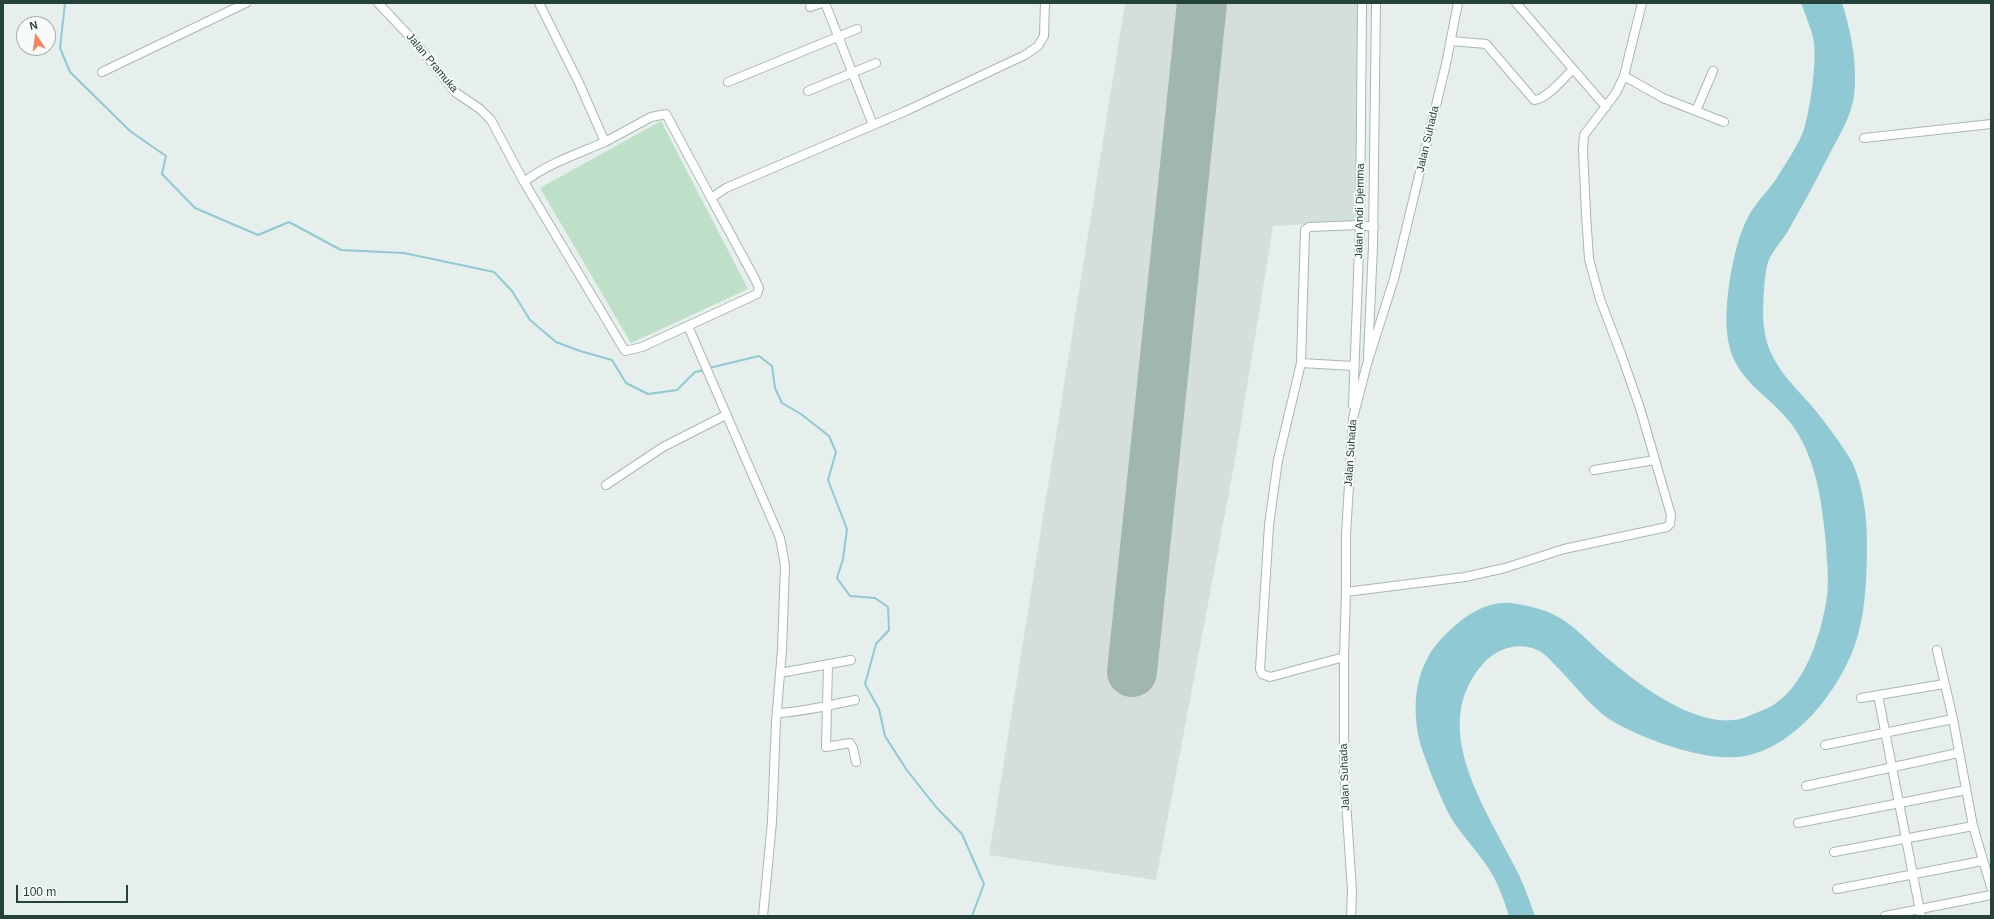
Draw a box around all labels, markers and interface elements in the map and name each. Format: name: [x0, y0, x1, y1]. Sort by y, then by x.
north arrow: [16, 16, 56, 56]
text: N: [28, 19, 39, 32]
street label: Jalan Pramuka: [403, 31, 461, 95]
street label: Jalan Suhada: [1414, 105, 1442, 173]
street label: Jalan Andi Djemma: [1353, 163, 1367, 259]
street label: Jalan Suhada: [1342, 419, 1360, 487]
street label: Jalan Suhada: [1337, 743, 1353, 811]
scale bar: [18, 877, 130, 903]
text: 100 m: [23, 885, 56, 899]

